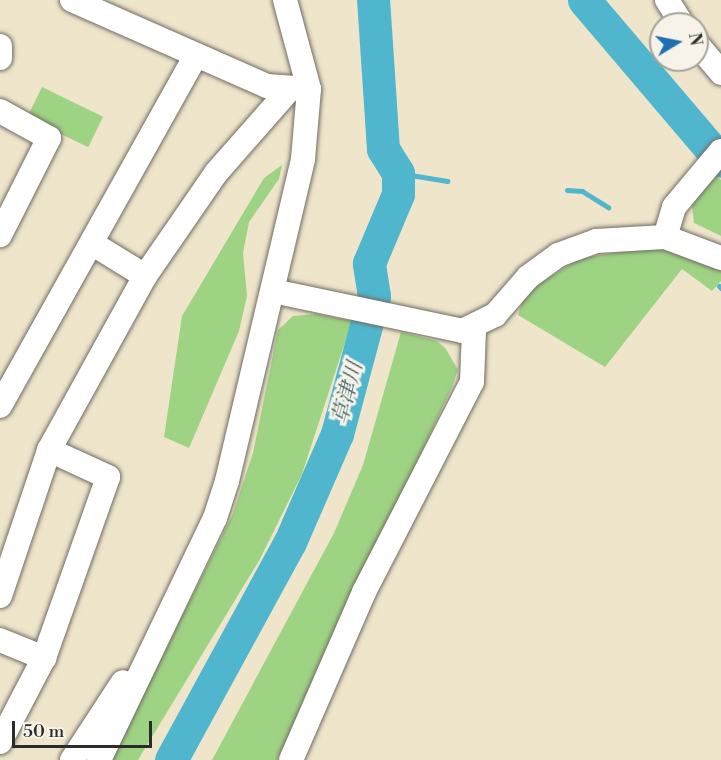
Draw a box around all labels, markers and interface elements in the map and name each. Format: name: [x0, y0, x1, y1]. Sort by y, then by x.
north arrow: [649, 12, 709, 72]
text: N: [684, 31, 706, 47]
water label: 草津川: [328, 359, 368, 427]
scale bar: [15, 709, 154, 747]
text: 50 m: [23, 720, 64, 743]

